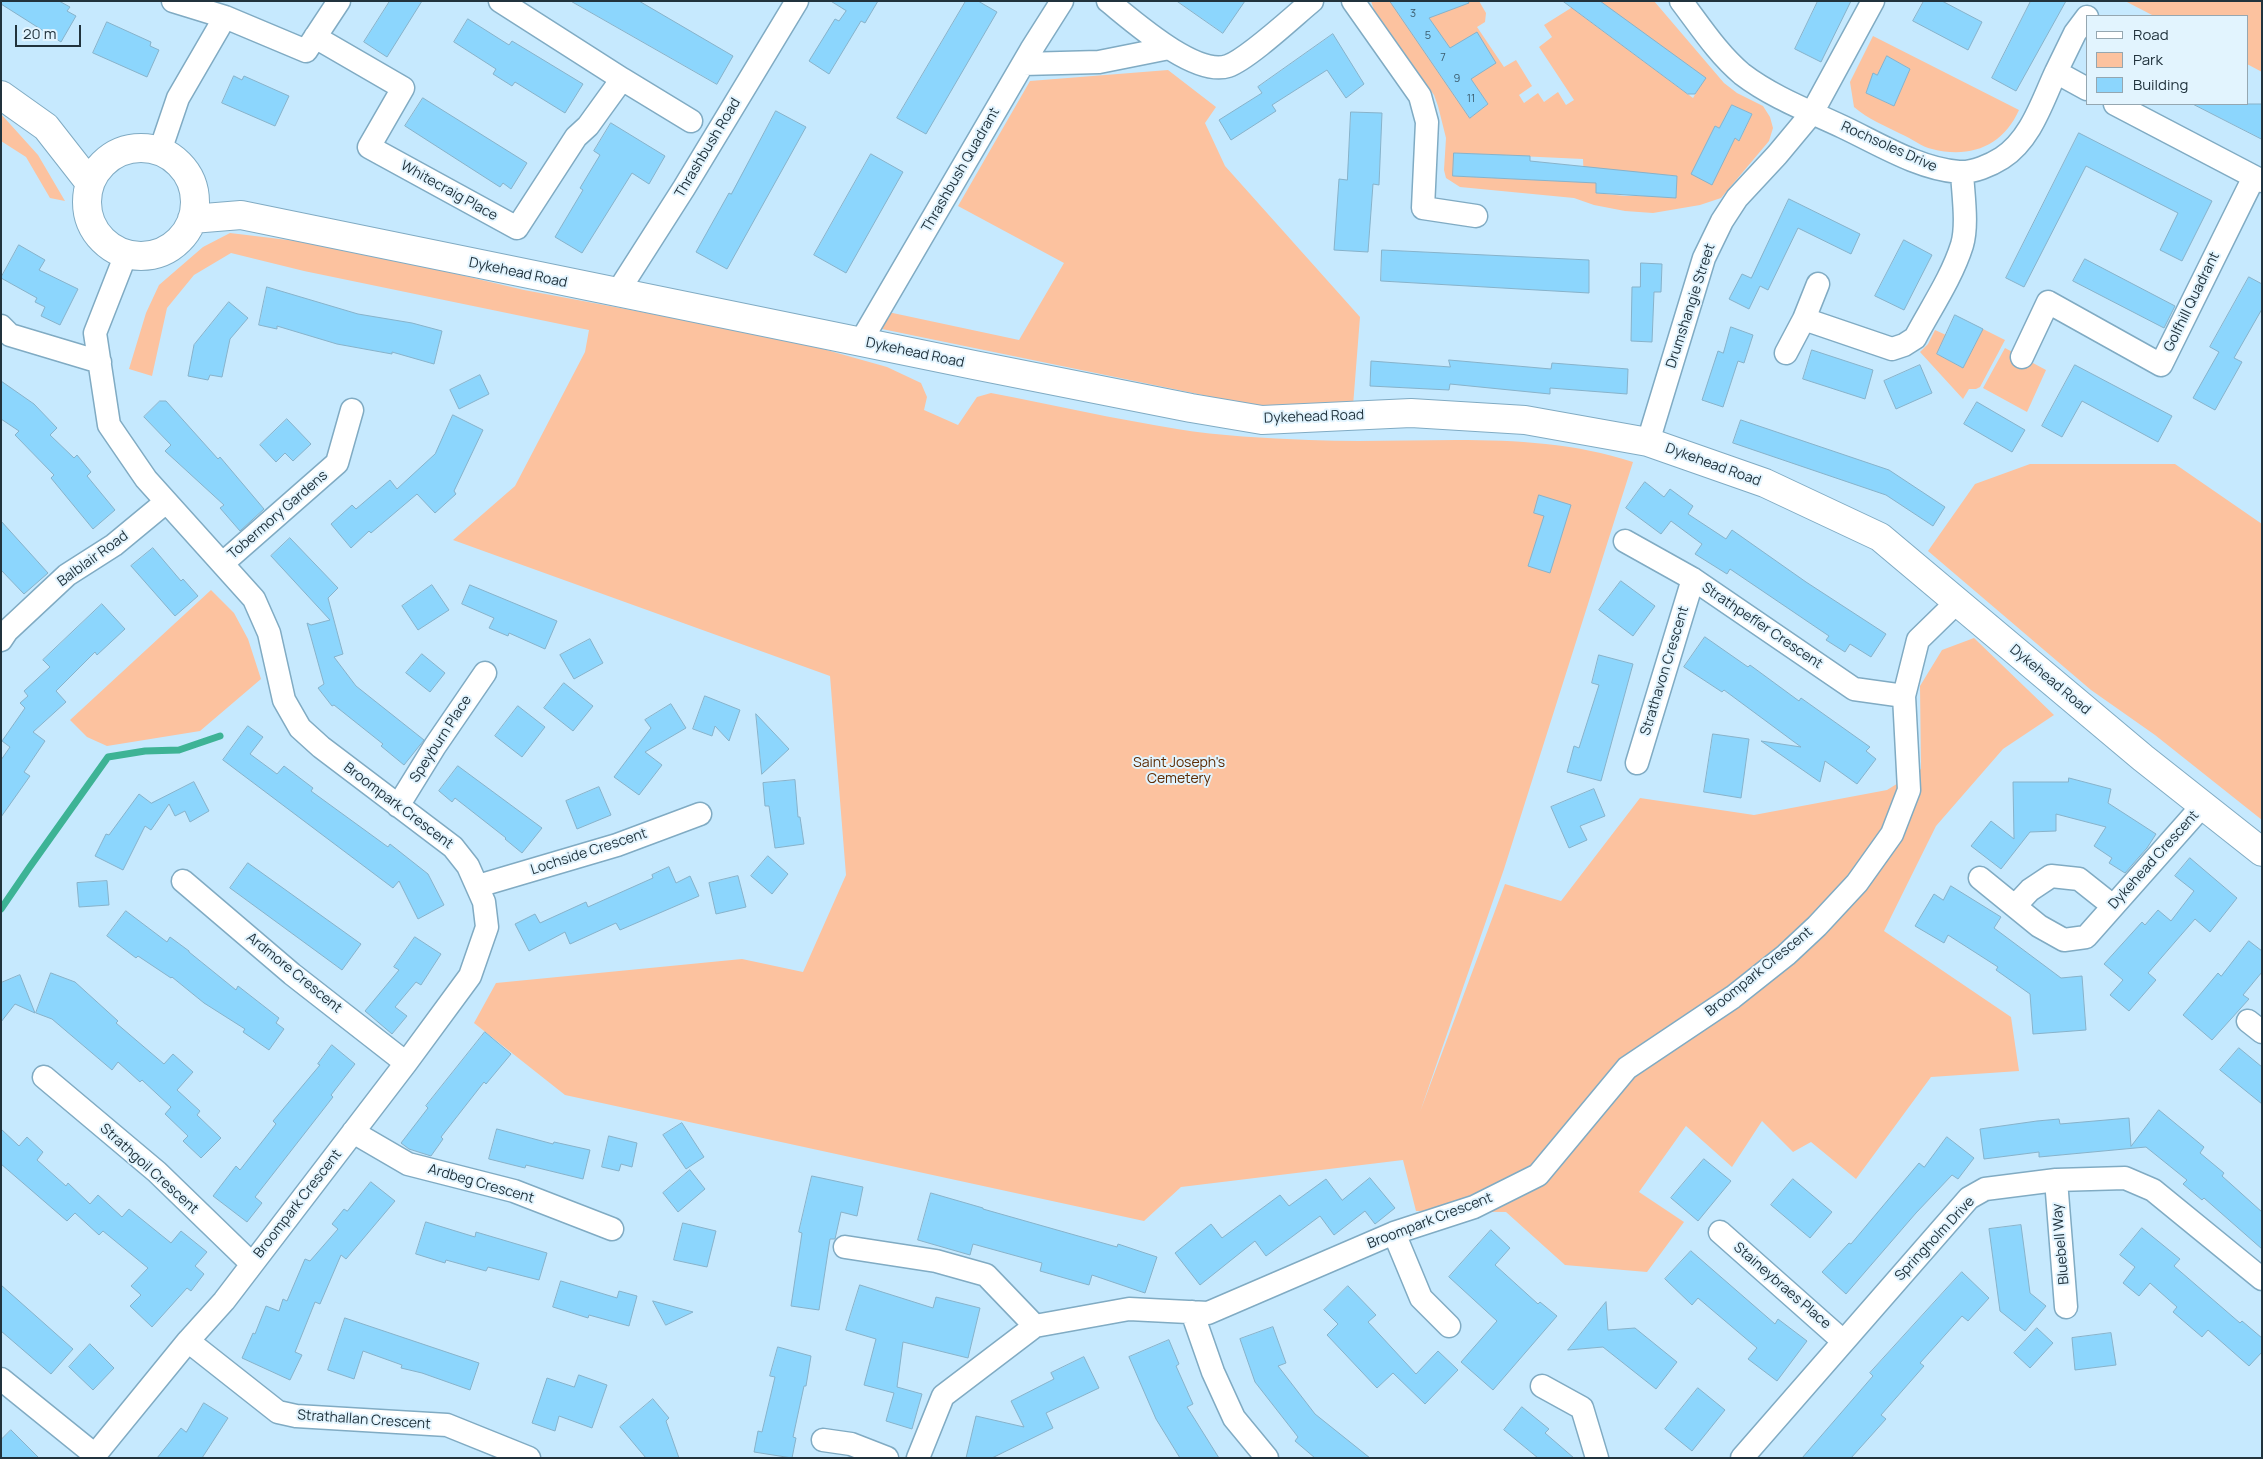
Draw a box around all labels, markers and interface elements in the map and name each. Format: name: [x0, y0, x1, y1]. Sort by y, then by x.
house number: 3: [1410, 7, 1416, 21]
scale bar: [18, 15, 84, 47]
legend: [2086, 15, 2248, 105]
text: 20 m: [23, 23, 56, 44]
text: Road: [2133, 24, 2169, 45]
house number: 5: [1425, 29, 1431, 43]
text: Park: [2133, 49, 2163, 70]
house number: 7: [1440, 51, 1446, 65]
house number: 9: [1454, 72, 1460, 86]
text: Building: [2133, 74, 2188, 95]
house number: 11: [1467, 92, 1475, 106]
street label: Thrashbush Road: [672, 95, 744, 201]
street label: Thrashbush Quadrant: [918, 105, 1004, 235]
street label: Rochsoles Drive: [1838, 118, 1940, 176]
street label: Whitecraig Place: [398, 157, 500, 225]
street label: Drumshangie Street: [1663, 242, 1719, 370]
street label: Golfhill Quadrant: [2161, 249, 2223, 355]
street label: Dykehead Road: [467, 254, 569, 292]
street label: Dykehead Road: [864, 334, 966, 372]
street label: Dykehead Road: [1264, 407, 1364, 427]
street label: Dykehead Road: [1663, 440, 1763, 490]
street label: Tobermory Gardens: [225, 467, 331, 563]
street label: Balblair Road: [54, 528, 132, 590]
street label: Strathpeffer Crescent: [1698, 579, 1826, 673]
street label: Strathavon Crescent: [1637, 604, 1693, 738]
street label: Dykehead Road: [2006, 641, 2094, 719]
street label: Speyburn Place: [407, 692, 475, 786]
park label: Saint Joseph's Cemetery: [1133, 755, 1225, 788]
street label: Broompark Crescent: [340, 759, 456, 853]
street label: Dykehead Crescent: [2105, 807, 2203, 913]
street label: Lochside Crescent: [529, 825, 649, 879]
street label: Broompark Crescent: [1702, 924, 1816, 1020]
street label: Ardmore Crescent: [243, 929, 345, 1017]
street label: Strathgoil Crescent: [96, 1120, 202, 1218]
street label: Broompark Crescent: [251, 1147, 345, 1261]
street label: Ardbeg Crescent: [426, 1161, 536, 1207]
street label: Broompark Crescent: [1365, 1189, 1495, 1253]
street label: Springholm Drive: [1892, 1193, 1978, 1285]
street label: Bluebell Way: [2049, 1203, 2073, 1285]
street label: Staineybraes Place: [1730, 1239, 1834, 1333]
street label: Strathallan Crescent: [297, 1407, 431, 1433]

